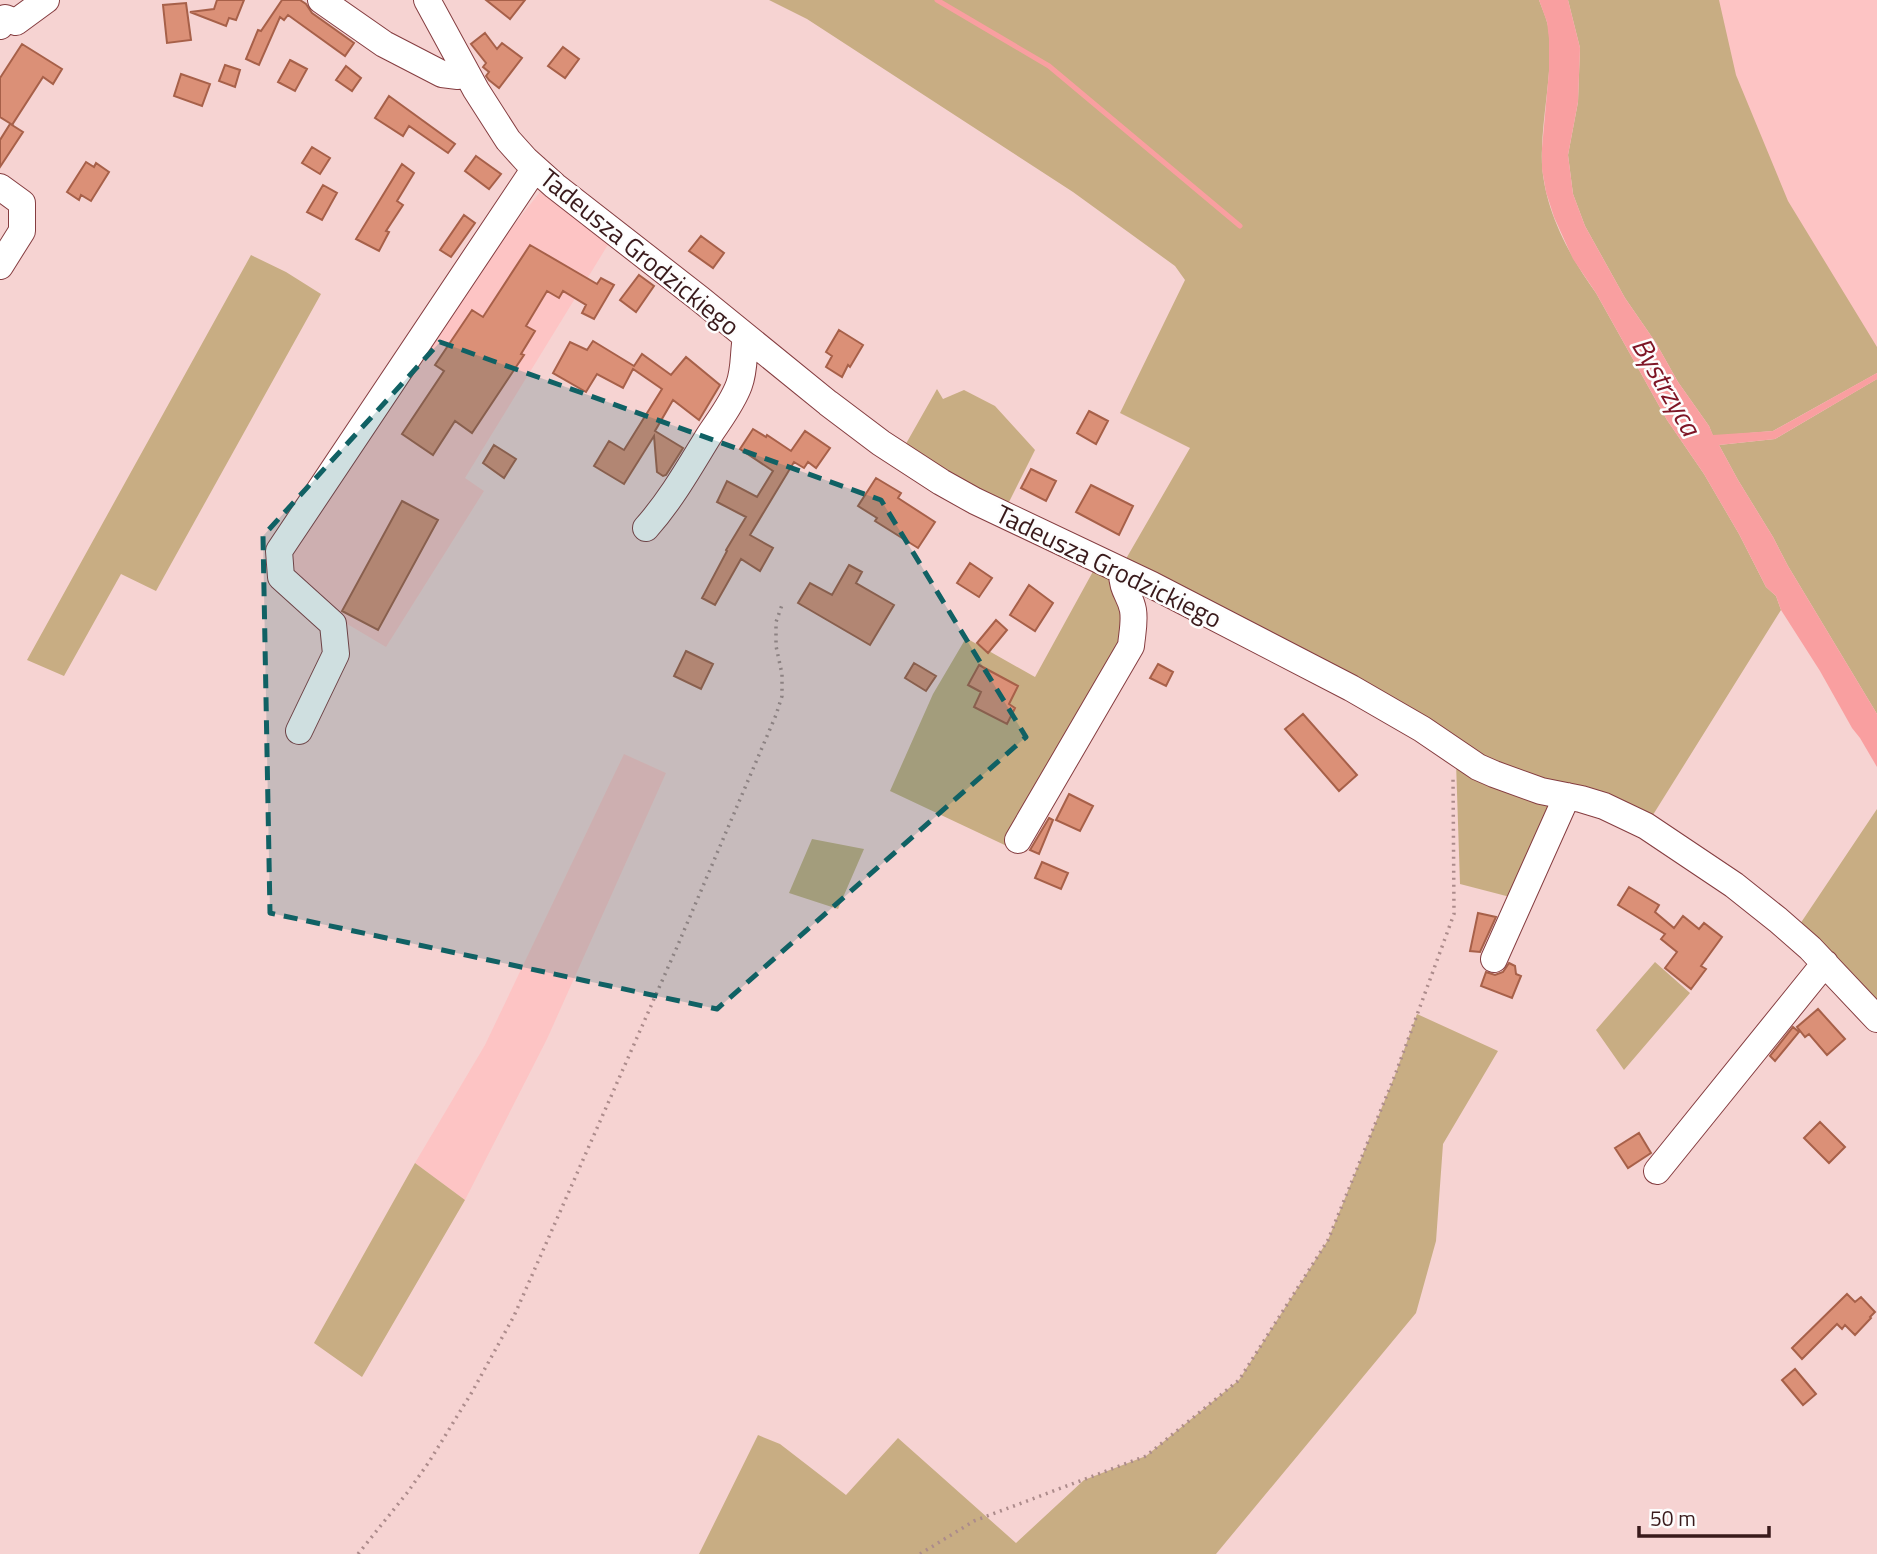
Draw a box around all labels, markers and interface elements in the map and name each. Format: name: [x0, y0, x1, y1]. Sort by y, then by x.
street label: Tadeusza Grodzickiego: [532, 159, 748, 345]
water label: Bystrzyca: [1622, 329, 1713, 445]
street label: Tadeusza Grodzickiego: [989, 494, 1229, 638]
scale bar: [1639, 1494, 1769, 1538]
text: 50 m: [1650, 1502, 1696, 1534]

